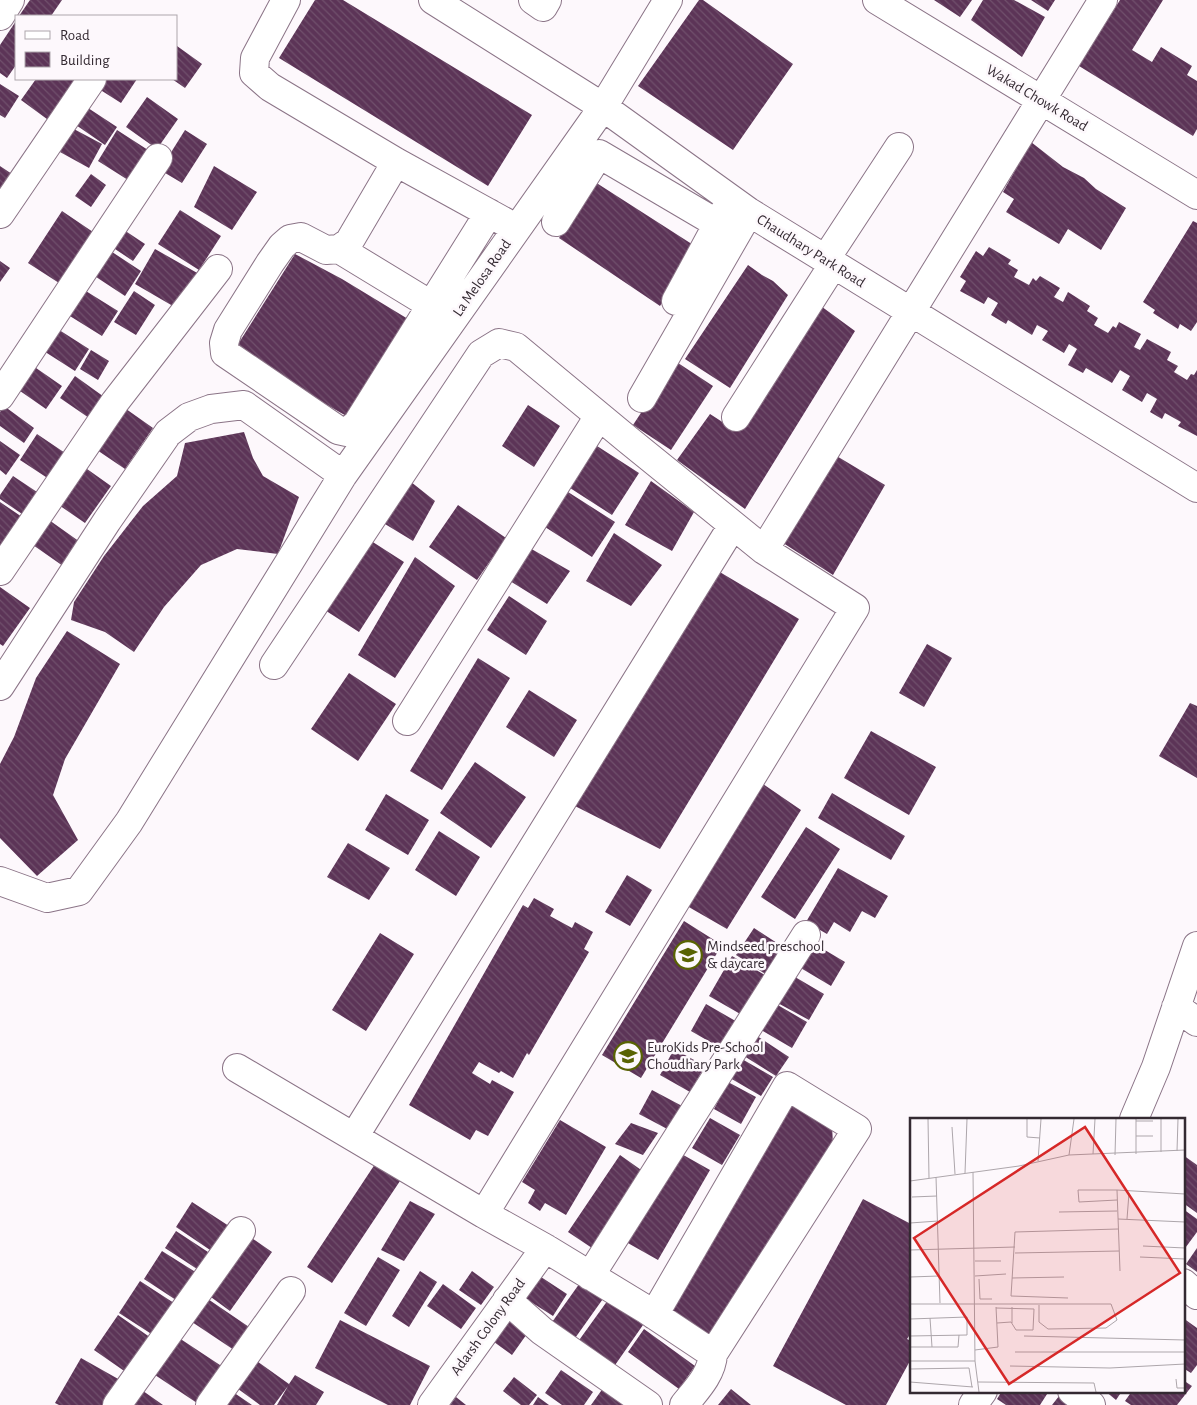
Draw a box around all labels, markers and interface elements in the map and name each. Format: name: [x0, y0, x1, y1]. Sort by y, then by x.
legend: [15, 15, 178, 80]
text: Road: [60, 28, 90, 43]
text: Building: [60, 53, 110, 68]
street label: Wakad Chowk Road: [984, 62, 1090, 134]
street label: Chaudhary Park Road: [754, 212, 868, 291]
street label: La Melosa Road: [450, 237, 514, 319]
place label: Mindseed preschool & daycare: [707, 939, 824, 971]
school or university icon: Mindseed preschool & daycare: [673, 940, 703, 970]
place label: EuroKids Pre-School Choudhary Park: [647, 1040, 764, 1072]
school or university icon: EuroKids Pre-School Choudhary Park: [613, 1041, 643, 1071]
inset map: [910, 1118, 1184, 1392]
street label: Adarsh Colony Road: [448, 1276, 528, 1378]

